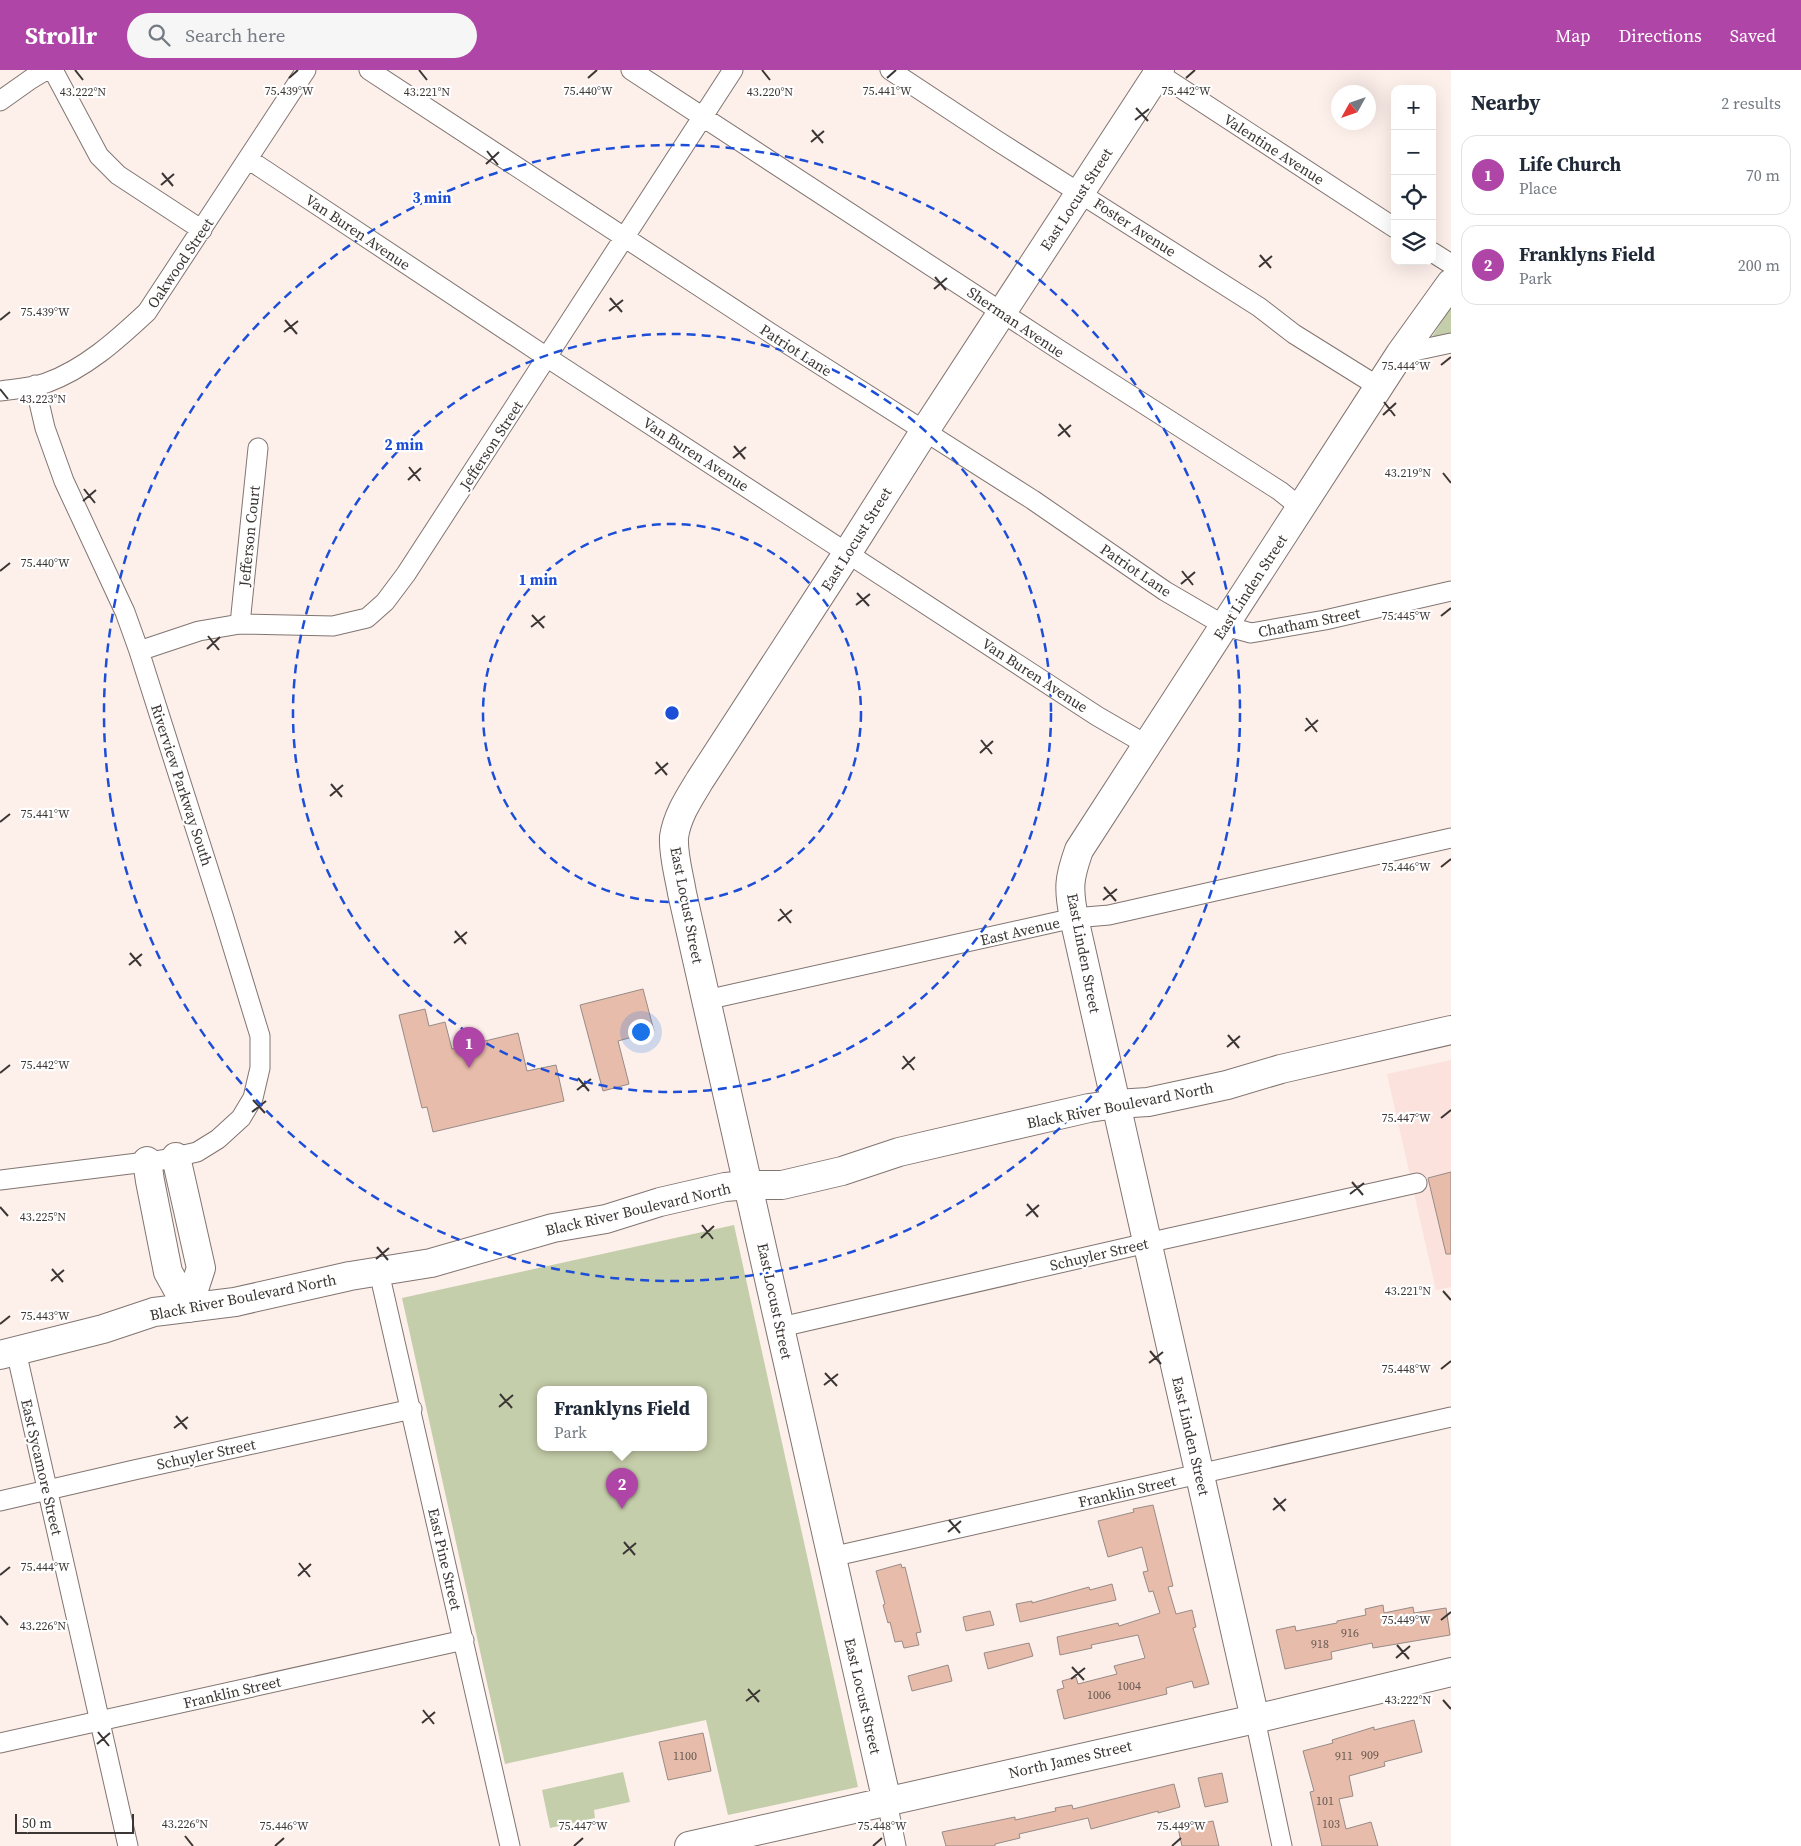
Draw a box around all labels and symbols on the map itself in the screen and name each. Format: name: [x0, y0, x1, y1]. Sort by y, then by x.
text: 75.439°W: [264, 83, 314, 99]
text: 75.440°W: [563, 83, 613, 99]
text: 75.441°W: [862, 83, 912, 99]
text: 75.442°W: [1161, 83, 1211, 99]
text: 43.222°N: [60, 84, 106, 100]
text: 43.221°N: [404, 84, 450, 100]
text: 43.220°N: [747, 84, 793, 100]
north arrow: [1331, 85, 1376, 130]
street label: Valentine Avenue: [1219, 108, 1329, 190]
street label: East Locust Street: [1035, 144, 1117, 254]
text: 3 min: [413, 187, 451, 208]
street label: Van Buren Avenue: [301, 189, 415, 275]
street label: Foster Avenue: [1090, 192, 1181, 262]
street label: Oakwood Street: [142, 214, 218, 312]
street label: Sherman Avenue: [963, 282, 1069, 363]
text: 75.439°W: [20, 304, 70, 320]
street label: Patriot Lane: [756, 319, 836, 381]
text: 75.444°W: [1381, 358, 1431, 374]
text: 43.223°N: [20, 391, 66, 407]
street label: Jefferson Street: [454, 396, 528, 494]
street label: Van Buren Avenue: [639, 412, 753, 496]
text: 2 min: [385, 434, 423, 455]
text: 43.219°N: [1385, 465, 1431, 481]
street label: East Locust Street: [816, 483, 896, 595]
street label: Jefferson Court: [233, 484, 265, 589]
street label: East Linden Street: [1208, 530, 1292, 644]
street label: Patriot Lane: [1096, 538, 1176, 602]
text: 75.440°W: [20, 555, 70, 571]
text: 1 min: [519, 569, 557, 590]
street label: Chatham Street: [1256, 602, 1362, 642]
text: 75.445°W: [1381, 608, 1431, 624]
street label: Van Buren Avenue: [978, 633, 1092, 717]
street label: Riverview Parkway South: [146, 701, 218, 869]
centre of rings: [663, 704, 681, 722]
text: 75.441°W: [20, 806, 70, 822]
street label: East Locust Street: [665, 845, 709, 965]
text: 75.446°W: [1381, 859, 1431, 875]
street label: East Linden Street: [1062, 891, 1106, 1015]
street label: East Avenue: [978, 912, 1062, 950]
your location: [628, 1019, 654, 1045]
pin: 1: [453, 1027, 485, 1068]
text: 75.442°W: [20, 1057, 70, 1073]
street label: Black River Boulevard North: [1025, 1077, 1215, 1133]
text: 75.447°W: [1381, 1110, 1431, 1126]
street label: Black River Boulevard North: [543, 1177, 733, 1241]
text: 43.225°N: [20, 1209, 66, 1225]
street label: Schuyler Street: [1048, 1232, 1150, 1276]
street label: East Locust Street: [752, 1241, 798, 1361]
street label: Black River Boulevard North: [148, 1269, 338, 1325]
text: 43.221°N: [1385, 1283, 1431, 1299]
text: 75.443°W: [20, 1308, 70, 1324]
text: 75.448°W: [1381, 1361, 1431, 1377]
street label: East Linden Street: [1167, 1374, 1215, 1498]
street label: East Sycamore Street: [16, 1397, 68, 1537]
street label: Schuyler Street: [155, 1433, 257, 1475]
pin: 2: [606, 1468, 638, 1509]
street label: Franklin Street: [1076, 1470, 1178, 1512]
street label: East Pine Street: [423, 1506, 467, 1612]
text: 75.444°W: [20, 1559, 70, 1575]
text: 75.449°W: [1381, 1612, 1431, 1628]
text: 43.226°N: [20, 1618, 66, 1634]
house number: 916: [1341, 1625, 1359, 1641]
street label: East Locust Street: [839, 1636, 887, 1756]
house number: 918: [1311, 1636, 1329, 1652]
street label: Franklin Street: [181, 1671, 283, 1713]
house number: 1004: [1117, 1678, 1141, 1694]
house number: 1006: [1087, 1687, 1111, 1703]
text: 43.222°N: [1385, 1692, 1431, 1708]
street label: North James Street: [1006, 1735, 1134, 1783]
house number: 909: [1361, 1747, 1379, 1763]
house number: 1100: [673, 1748, 697, 1764]
house number: 911: [1335, 1748, 1353, 1764]
house number: 101: [1316, 1793, 1334, 1809]
scale bar: [15, 1811, 134, 1834]
text: 43.226°N: [162, 1816, 208, 1832]
house number: 103: [1322, 1816, 1340, 1832]
text: 75.446°W: [259, 1818, 309, 1834]
text: 75.447°W: [558, 1818, 608, 1834]
text: 75.448°W: [857, 1818, 907, 1834]
text: 75.449°W: [1156, 1818, 1206, 1834]

